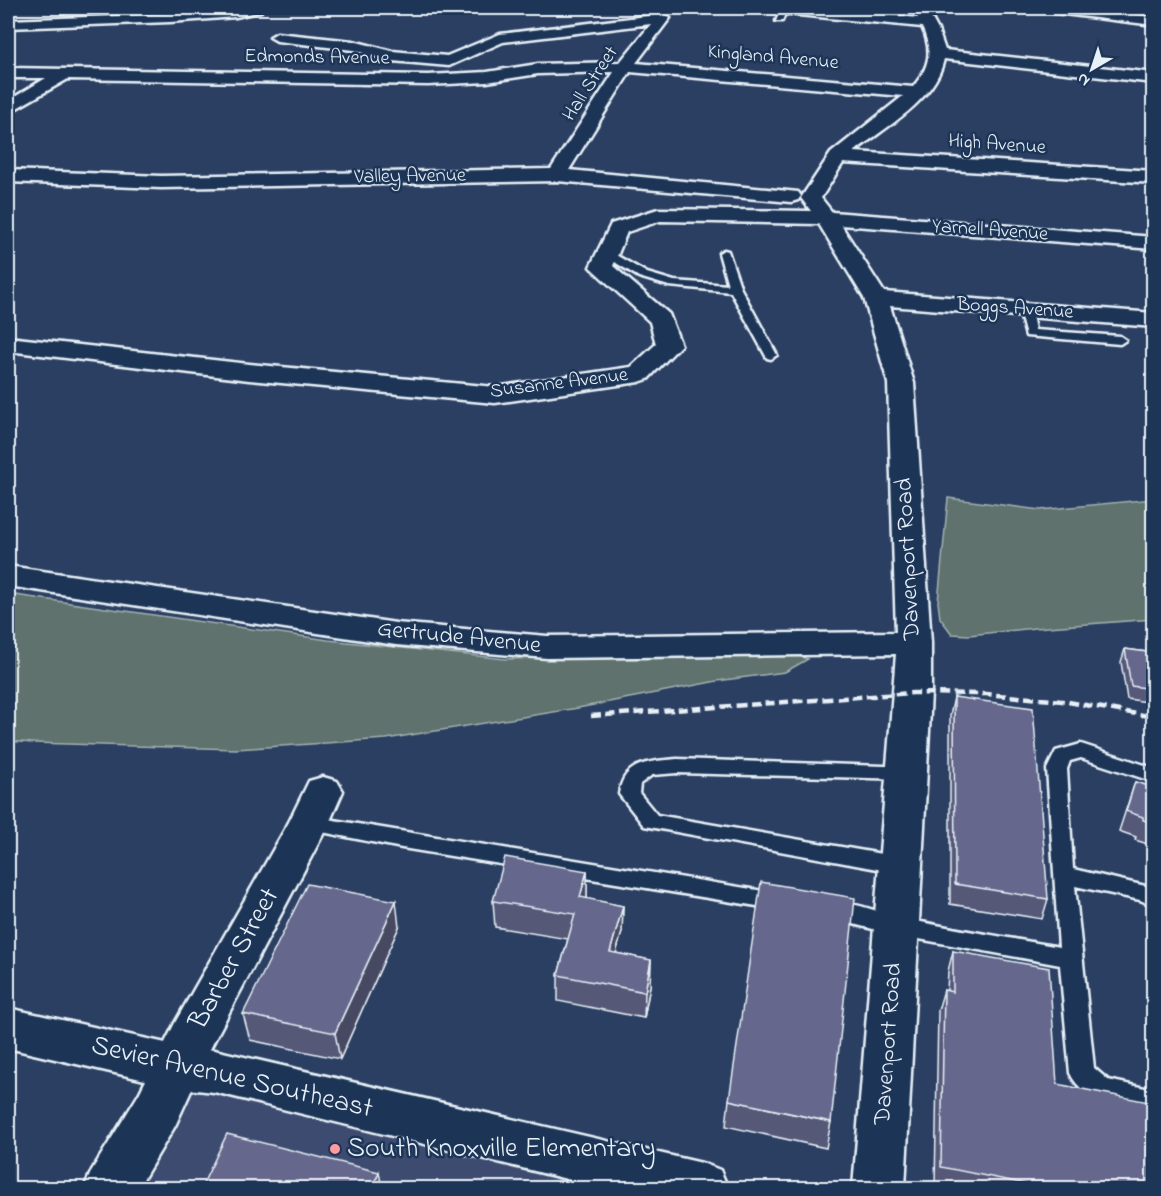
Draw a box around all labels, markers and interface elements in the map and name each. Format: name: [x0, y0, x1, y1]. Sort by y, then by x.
street label: Kingland Avenue: [706, 38, 840, 79]
north arrow: [1062, 39, 1122, 99]
street label: Hall Street: [556, 40, 626, 127]
street label: Edmonds Avenue: [244, 42, 390, 74]
text: N: [1072, 66, 1096, 92]
street label: High Avenue: [947, 127, 1047, 164]
street label: Valley Avenue: [353, 162, 466, 192]
street label: Yarnell Avenue: [931, 212, 1049, 250]
street label: Boggs Avenue: [955, 290, 1074, 329]
street label: Susanne Avenue: [488, 361, 630, 407]
street label: Davenport Road: [887, 476, 931, 642]
street label: Gertrude Avenue: [375, 612, 543, 664]
street label: Barber Street: [179, 881, 291, 1038]
street label: Davenport Road: [866, 961, 912, 1127]
street label: Sevier Avenue Southeast: [87, 1026, 377, 1130]
place label: South Knoxville Elementary: [347, 1129, 656, 1170]
marker: South Knoxville Elementary: [328, 1142, 342, 1156]

